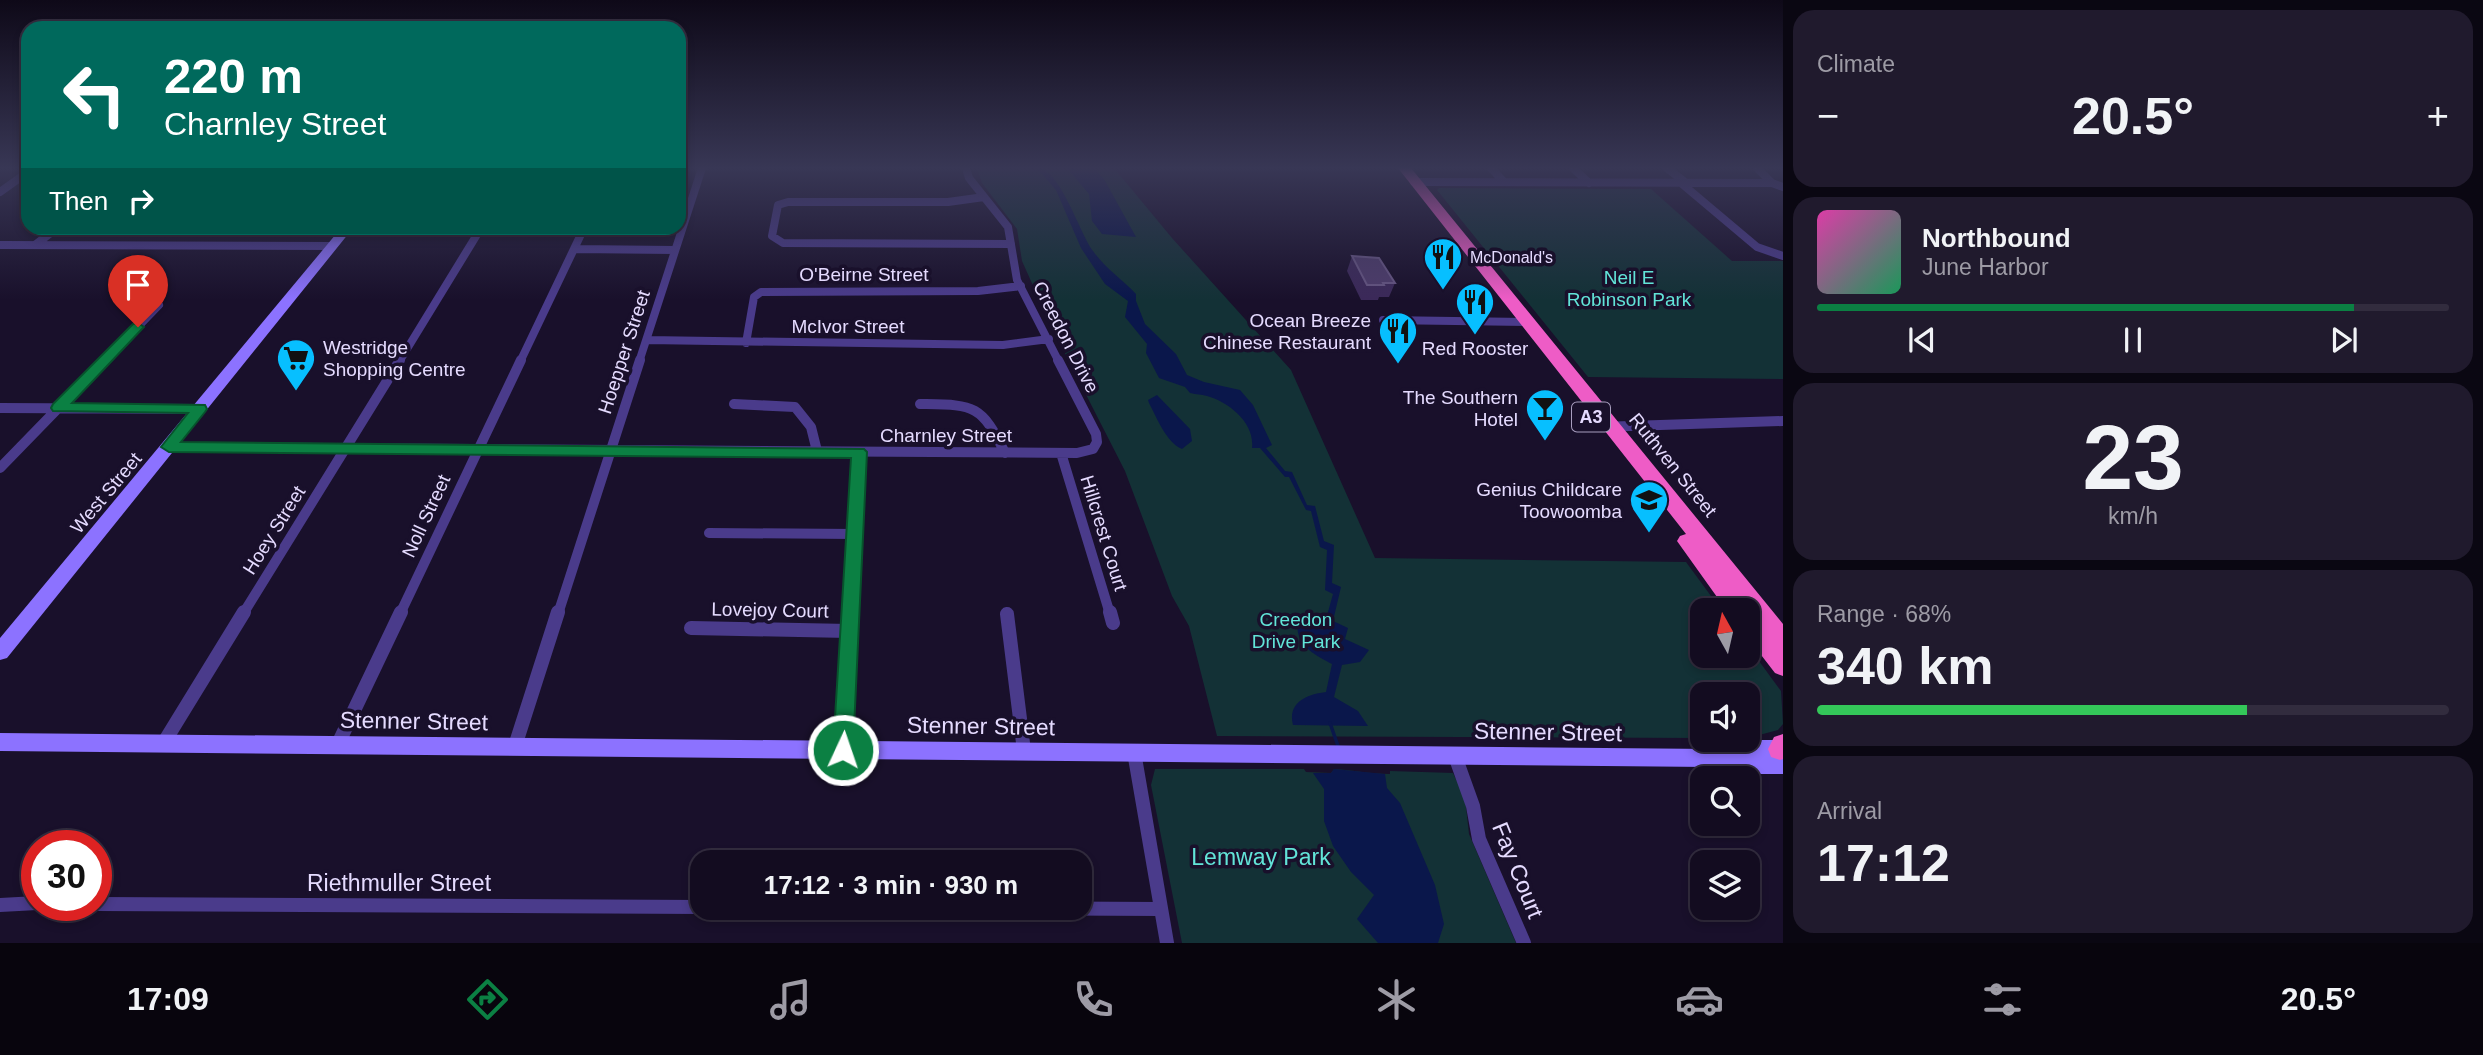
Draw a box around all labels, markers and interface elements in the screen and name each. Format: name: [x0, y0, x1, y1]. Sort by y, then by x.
icon: left: [49, 49, 140, 140]
text: 220 m: [164, 49, 303, 103]
text: Climate: [1817, 51, 1895, 77]
text: 20.5°: [2072, 87, 2194, 145]
text: −: [1817, 95, 1839, 137]
text: +: [2427, 95, 2449, 137]
text: Charnley Street: [164, 106, 386, 142]
icon: right: [122, 182, 160, 220]
text: Then: [49, 186, 108, 216]
text: Northbound: [1922, 223, 2071, 253]
restaurant icon: McDonald's: [1422, 236, 1464, 291]
place label: McDonald's: [1470, 249, 1553, 266]
text: June Harbor: [1922, 254, 2049, 280]
pin: [108, 255, 168, 327]
street label: O'Beirne Street: [799, 264, 929, 285]
icon: arrive: [119, 266, 157, 304]
park label: Neil E Robinson Park: [1567, 267, 1692, 310]
street label: Creedon Drive: [1029, 278, 1103, 396]
restaurant icon: Red Rooster: [1454, 281, 1496, 336]
street label: Hoepper Street: [594, 287, 654, 417]
place label: Ocean Breeze Chinese Restaurant: [1203, 310, 1372, 353]
restaurant icon: Ocean Breeze Chinese Restaurant: [1377, 310, 1419, 365]
street label: McIvor Street: [792, 316, 905, 337]
icon: previous: [1903, 321, 1941, 359]
icon: pause: [2114, 321, 2152, 359]
icon: next: [2325, 321, 2363, 359]
supermarket icon: Westridge Shopping Centre: [275, 337, 317, 392]
place label: Westridge Shopping Centre: [323, 337, 466, 380]
place label: Red Rooster: [1422, 338, 1529, 359]
place label: The Southern Hotel: [1403, 387, 1518, 430]
bar icon: The Southern Hotel: [1524, 387, 1566, 442]
road number: A3: [1572, 402, 1610, 432]
text: 23: [2082, 407, 2184, 508]
street label: Ruthven Street: [1625, 409, 1721, 521]
street label: Charnley Street: [880, 425, 1013, 446]
street label: West Street: [66, 448, 146, 538]
street label: Noll Street: [398, 471, 455, 561]
street label: Hillcrest Court: [1077, 473, 1132, 594]
place label: Genius Childcare Toowoomba: [1476, 479, 1622, 522]
school or university icon: Genius Childcare Toowoomba: [1628, 479, 1670, 534]
street label: Hoey Street: [239, 481, 310, 578]
text: km/h: [2108, 503, 2158, 529]
street label: Lovejoy Court: [711, 598, 830, 622]
north arrow: [1690, 598, 1760, 668]
map controls: [1690, 598, 1760, 920]
text: Range · 68%: [1817, 601, 1951, 627]
park label: Creedon Drive Park: [1252, 609, 1341, 652]
text: 340 km: [1817, 637, 1993, 695]
button: sound: [1690, 682, 1760, 752]
street label: Stenner Street: [340, 707, 489, 735]
street label: Stenner Street: [907, 712, 1056, 740]
position arrow: [806, 713, 880, 787]
street label: Stenner Street: [1474, 718, 1623, 746]
button: search: [1690, 766, 1760, 836]
text: Arrival: [1817, 798, 1882, 824]
street label: Fay Court: [1487, 818, 1549, 922]
speed limit sign: 30: [21, 830, 112, 921]
text: 17:12: [1817, 834, 1950, 892]
park label: Lemway Park: [1191, 844, 1331, 870]
button: layers: [1690, 850, 1760, 920]
street label: Riethmuller Street: [307, 870, 492, 896]
text: 17:12 · 3 min · 930 m: [764, 870, 1018, 900]
icon: directions: [463, 975, 512, 1024]
icon: music: [766, 975, 815, 1024]
icon: phone: [1069, 975, 1118, 1024]
icon: climate: [1372, 975, 1421, 1024]
icon: car: [1675, 975, 1724, 1024]
icon: filters: [1978, 975, 2027, 1024]
text: 17:09: [127, 981, 209, 1017]
text: 20.5°: [2281, 981, 2356, 1017]

